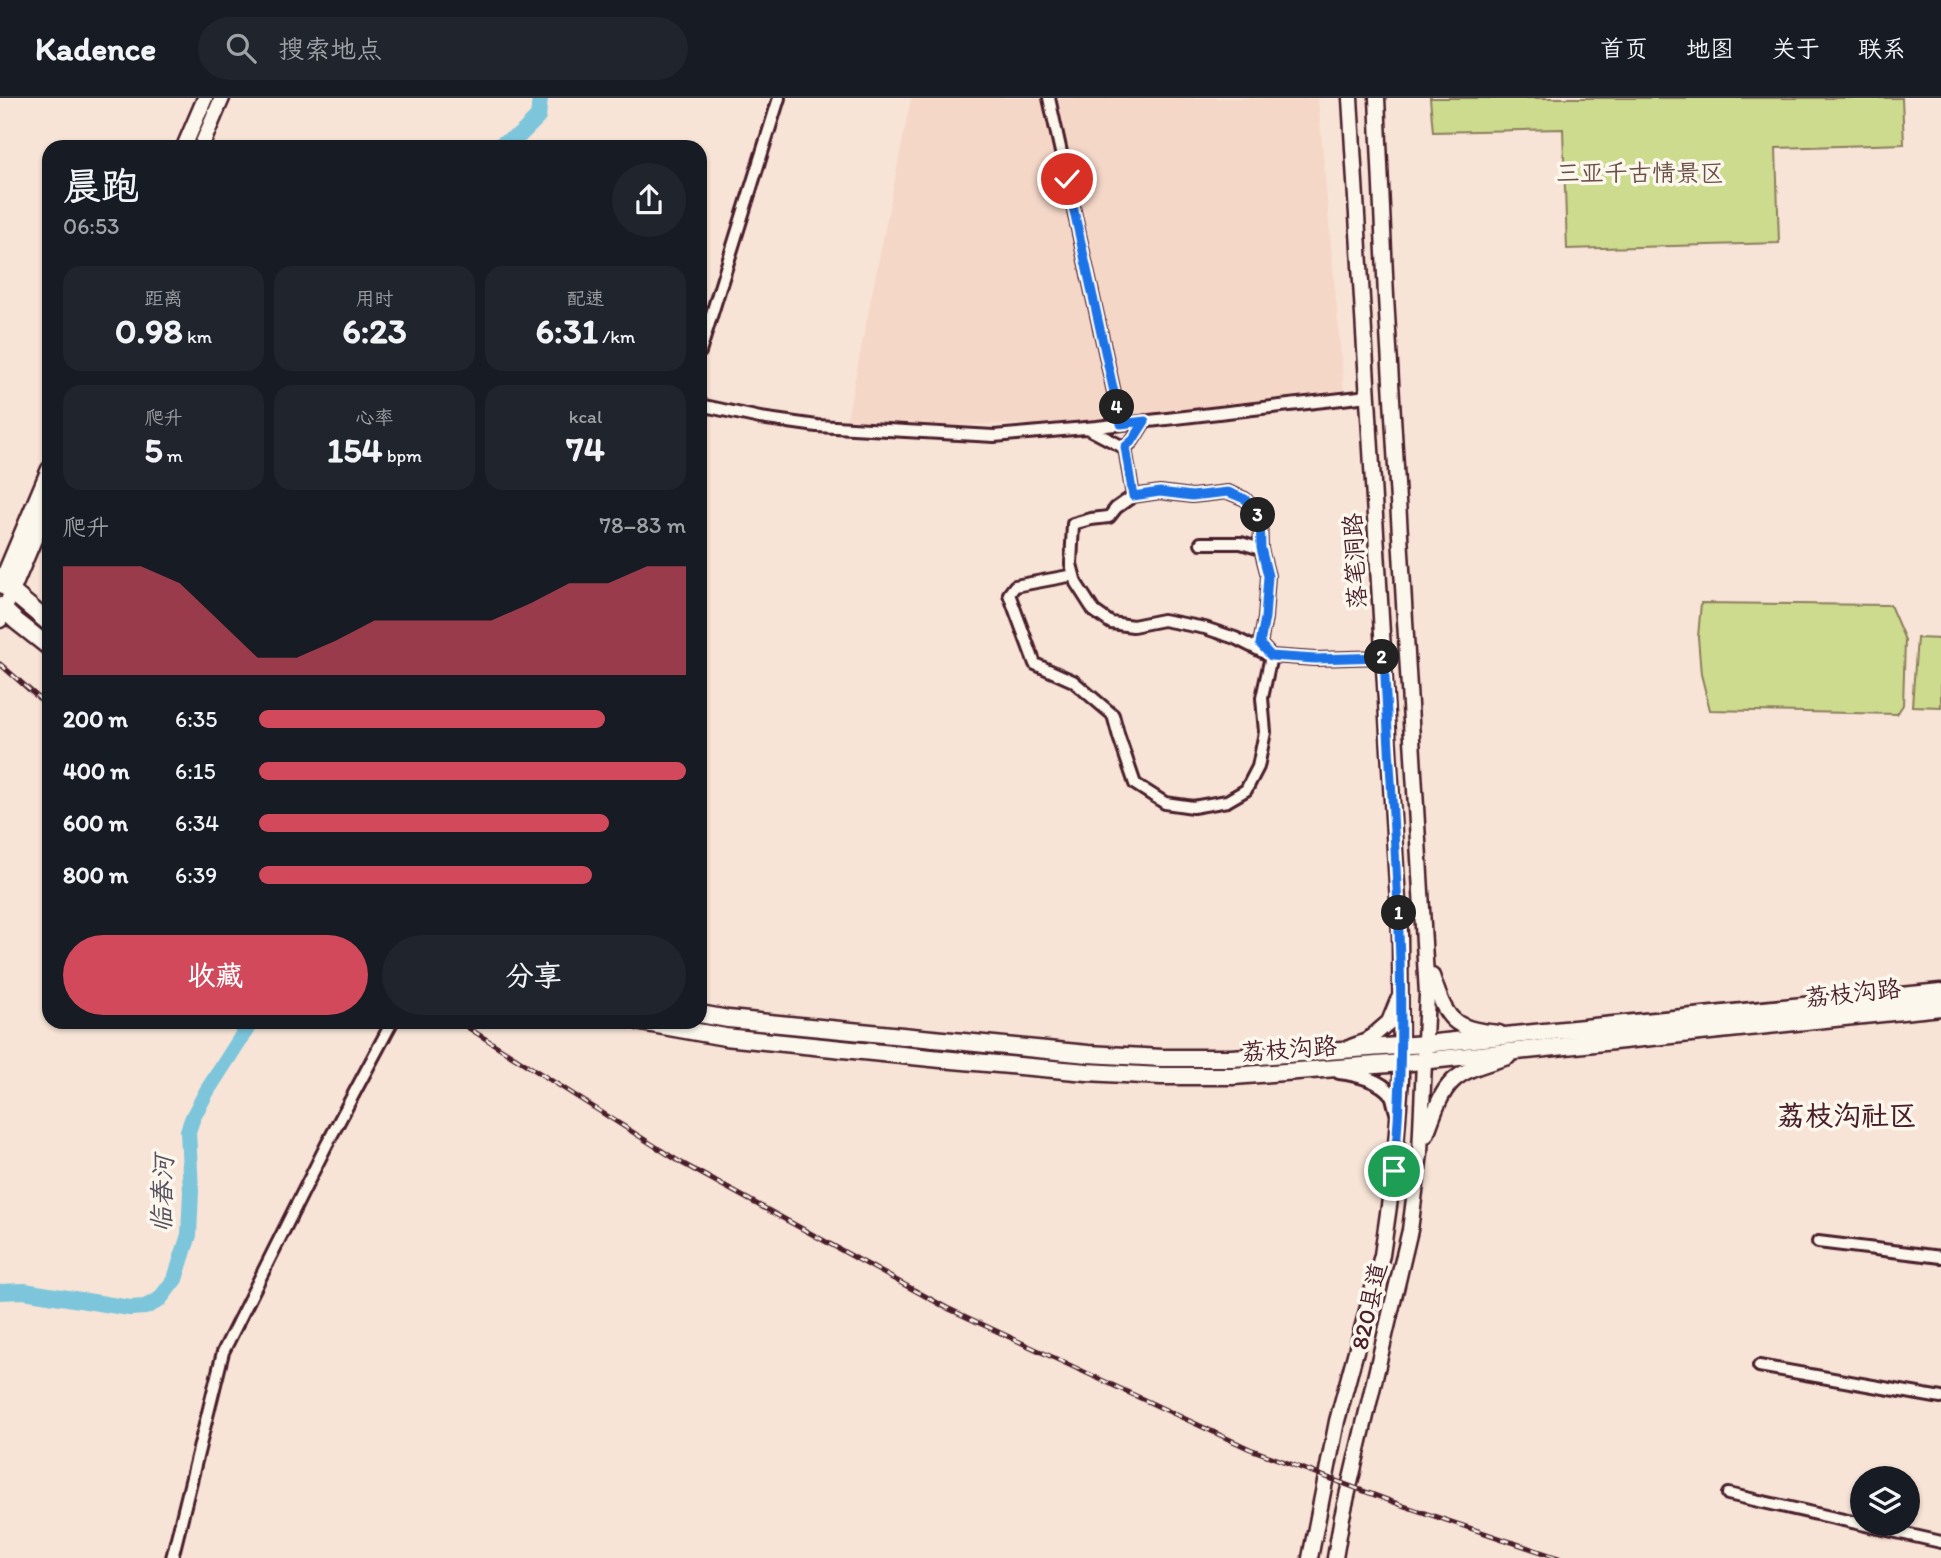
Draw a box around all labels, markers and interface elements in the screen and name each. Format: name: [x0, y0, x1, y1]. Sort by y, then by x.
search box: [198, 17, 688, 80]
text: Kadence: [35, 29, 156, 68]
icon: search: [222, 29, 260, 67]
text: 搜索地点: [278, 33, 382, 65]
text: 首页: [1600, 34, 1648, 63]
text: 地图: [1686, 34, 1734, 63]
text: 关于: [1772, 34, 1820, 63]
text: 联系: [1858, 34, 1906, 63]
pin: [1037, 149, 1097, 209]
park label: 三亚千古情景区: [1556, 158, 1724, 187]
icon: check: [1048, 160, 1086, 198]
text: 晨跑: [63, 163, 139, 209]
button: share: [612, 163, 686, 237]
text: 06:53: [63, 212, 120, 240]
text: 距离: [144, 287, 183, 310]
text: 用时: [355, 287, 394, 310]
text: 配速: [566, 287, 605, 310]
text: 0.98: [115, 310, 183, 352]
text: 6:23: [342, 310, 407, 352]
text: 6:31: [536, 310, 598, 352]
text: km: [183, 325, 212, 348]
text: /km: [598, 325, 635, 348]
pin: 4: [1100, 390, 1134, 424]
text: 4: [1111, 395, 1122, 418]
text: kcal: [569, 405, 602, 428]
text: 爬升: [144, 406, 183, 429]
text: 心率: [355, 406, 394, 429]
text: 74: [566, 428, 605, 470]
text: 5: [144, 429, 163, 471]
text: 154: [327, 429, 383, 471]
text: m: [163, 444, 183, 467]
text: bpm: [383, 444, 422, 467]
pin: 3: [1240, 498, 1276, 532]
text: 3: [1252, 503, 1263, 526]
text: 78–83 m: [599, 511, 686, 539]
street label: 落笔洞路: [1338, 512, 1371, 610]
text: 爬升: [63, 513, 109, 541]
pin: 2: [1364, 640, 1400, 674]
text: 2: [1377, 645, 1387, 668]
text: 200 m: [63, 705, 128, 733]
text: 6:35: [175, 705, 217, 733]
text: 400 m: [63, 757, 130, 785]
text: 6:15: [175, 757, 216, 785]
text: 600 m: [63, 809, 128, 837]
text: 6:34: [175, 809, 219, 837]
text: 800 m: [63, 861, 128, 889]
text: 6:39: [175, 861, 217, 889]
pin: 1: [1382, 896, 1416, 930]
text: 1: [1394, 901, 1403, 924]
button: 收藏: [63, 935, 368, 1015]
button: 分享: [382, 935, 686, 1015]
street label: 荔枝沟路: [1804, 973, 1902, 1012]
street label: 荔枝沟路: [1240, 1031, 1338, 1066]
district label: 荔枝沟社区: [1777, 1098, 1917, 1132]
pin: [1364, 1141, 1424, 1201]
water label: 临春河: [145, 1150, 179, 1234]
icon: arrive: [1375, 1152, 1413, 1190]
street label: 820县道: [1344, 1259, 1393, 1352]
map controls: [1850, 1466, 1920, 1536]
button: layers: [1850, 1466, 1920, 1536]

